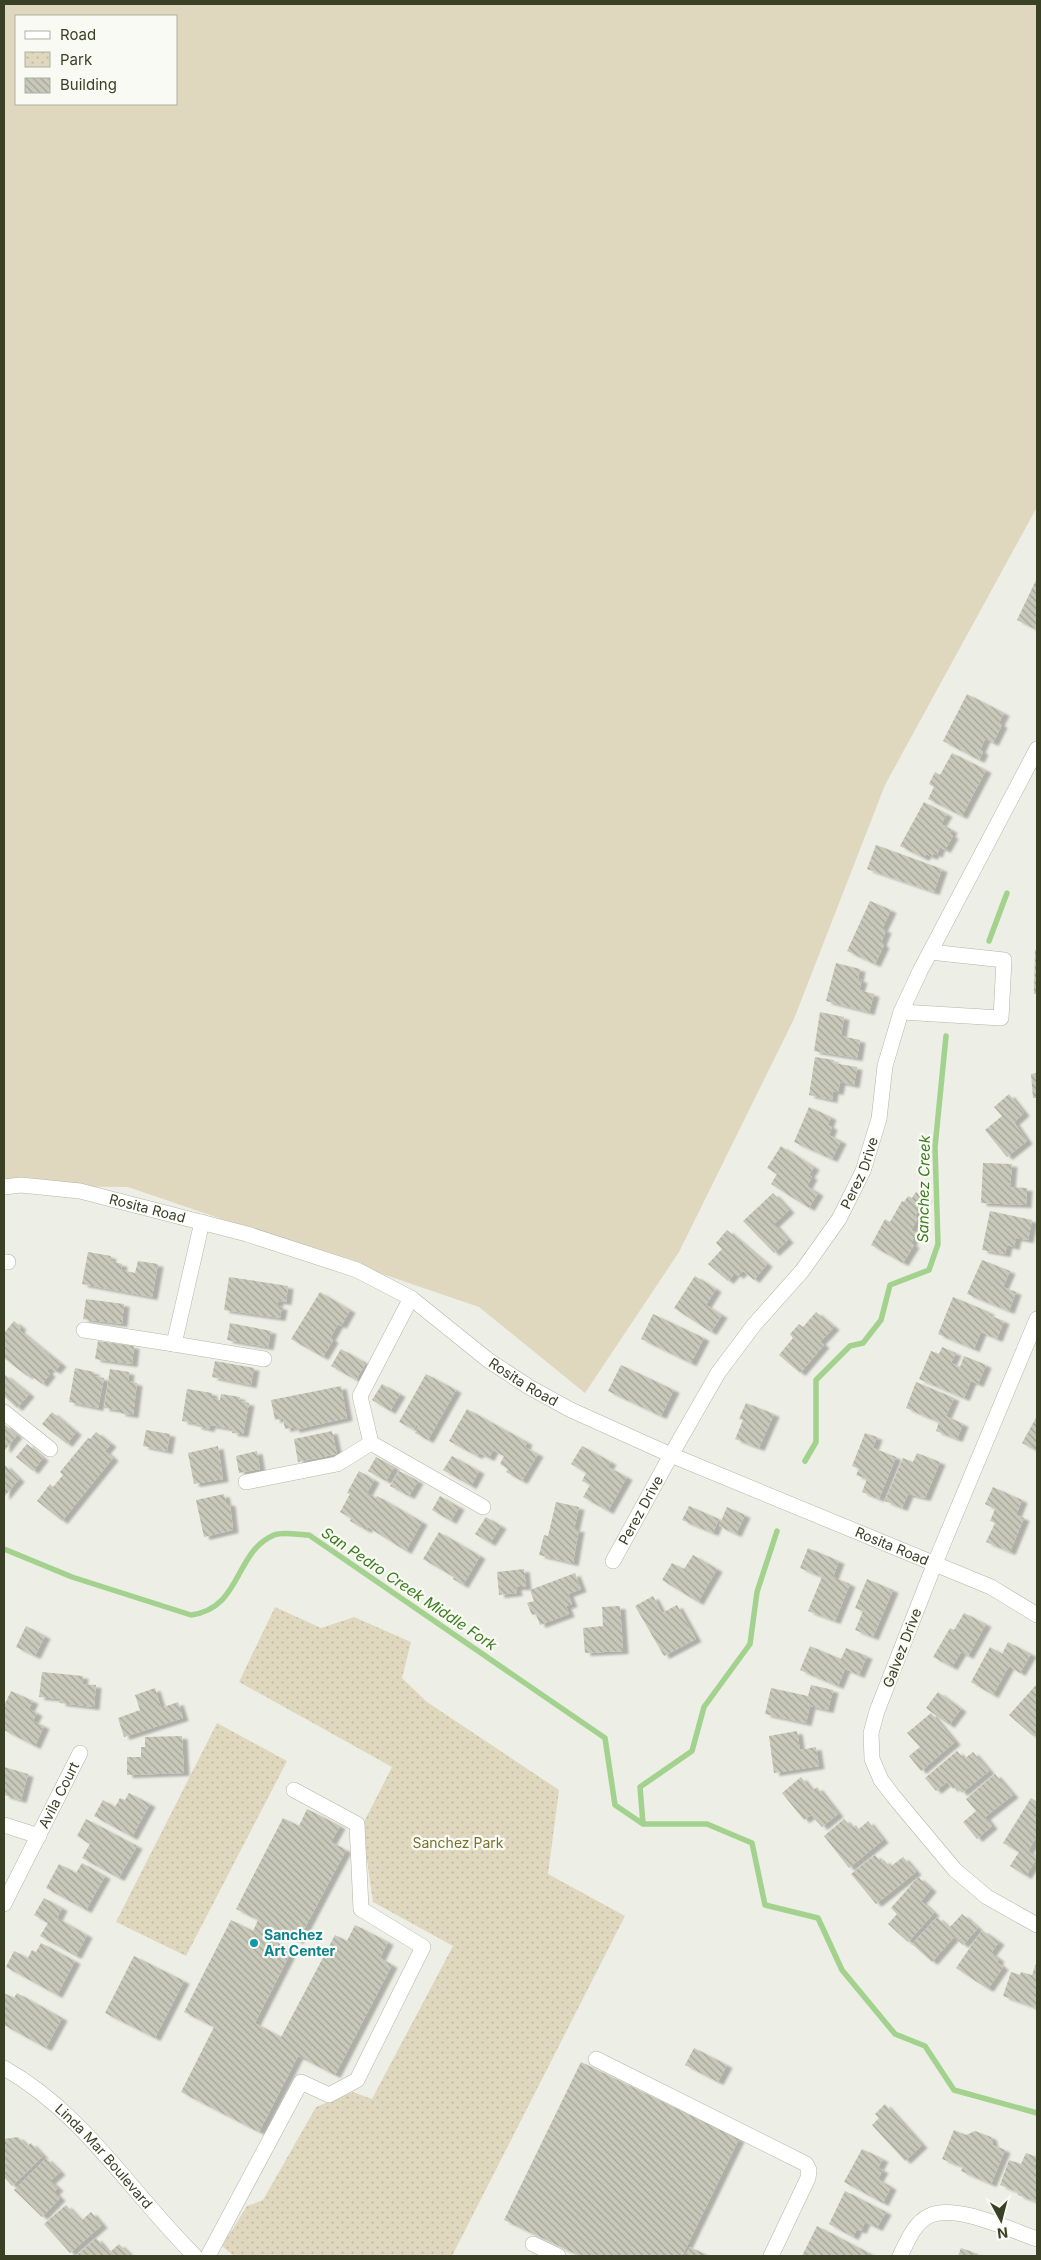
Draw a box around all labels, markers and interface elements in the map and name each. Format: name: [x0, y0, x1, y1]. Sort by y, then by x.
legend: [15, 15, 178, 105]
text: Road: [60, 25, 96, 44]
text: Park: [60, 50, 93, 69]
text: Building: [60, 75, 117, 94]
water label: Sanchez Creek: [913, 1134, 934, 1243]
street label: Perez Drive: [836, 1135, 881, 1212]
street label: Rosita Road: [107, 1190, 188, 1226]
street label: Rosita Road: [486, 1354, 561, 1409]
street label: Perez Drive: [615, 1472, 666, 1548]
water label: San Pedro Creek Middle Fork: [318, 1523, 501, 1655]
street label: Rosita Road: [853, 1523, 932, 1568]
street label: Galvez Drive: [879, 1606, 924, 1690]
street label: Avila Court: [35, 1758, 82, 1831]
park label: Sanchez Park: [413, 1834, 504, 1851]
place label: Sanchez Art Center: [264, 1926, 336, 1959]
marker: Sanchez Art Center: [248, 1937, 260, 1949]
street label: Linda Mar Boulevard: [52, 2100, 156, 2212]
north arrow: [976, 2195, 1026, 2245]
text: N: [996, 2224, 1009, 2242]

